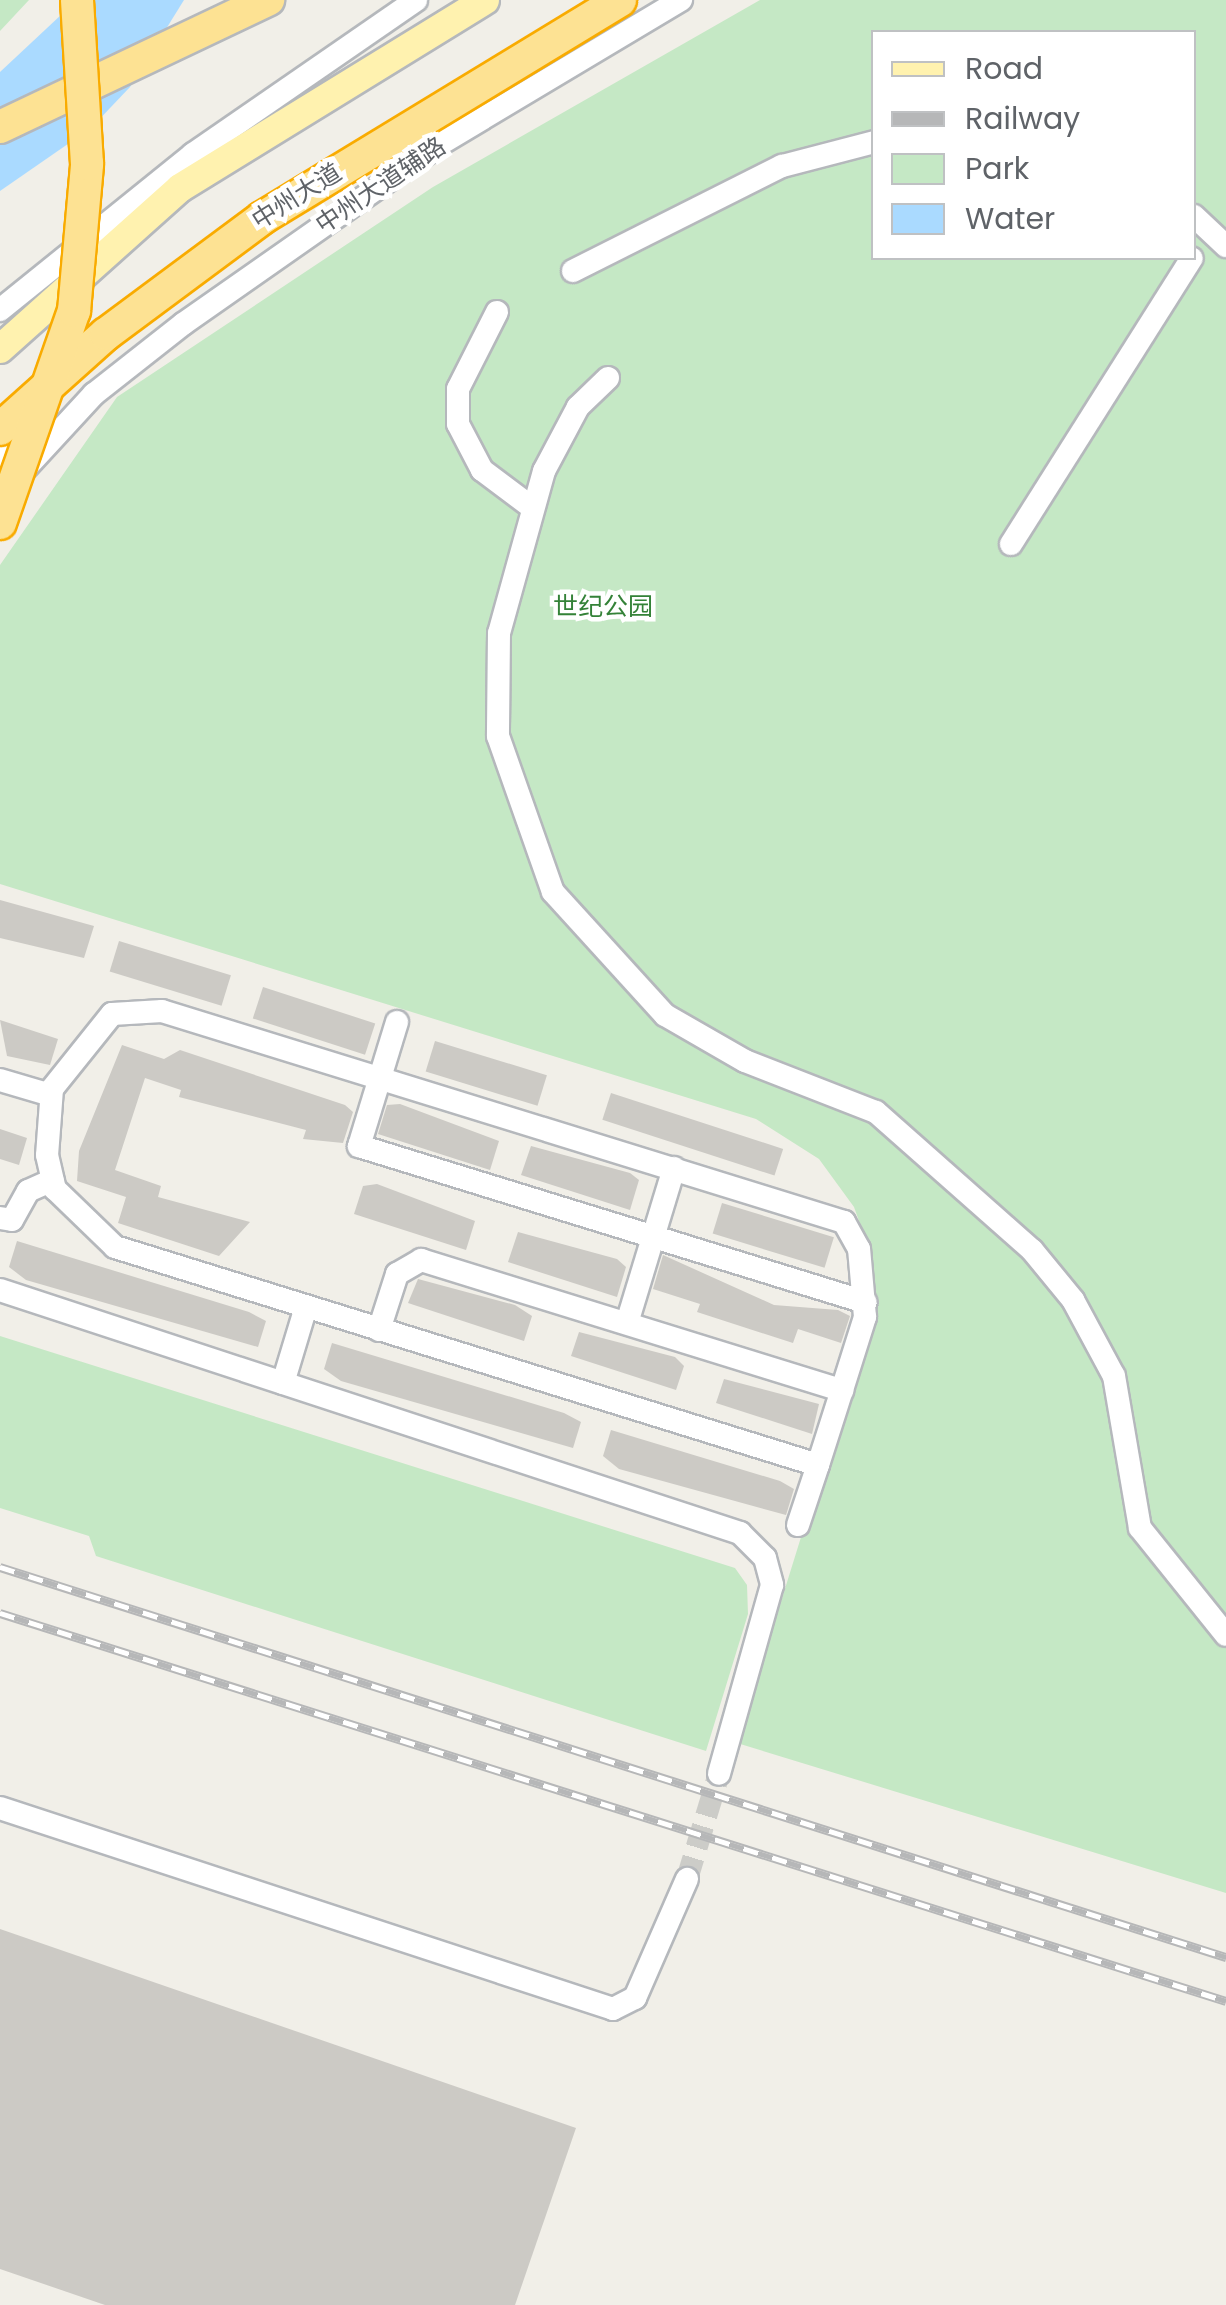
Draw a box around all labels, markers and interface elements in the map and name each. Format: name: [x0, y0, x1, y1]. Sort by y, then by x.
legend: [871, 30, 1196, 260]
text: Road: [965, 47, 1043, 90]
text: Railway: [965, 97, 1080, 140]
street label: 中州大道辅路: [310, 132, 452, 240]
text: Park: [965, 147, 1029, 190]
street label: 中州大道: [247, 158, 347, 236]
text: Water: [965, 197, 1055, 240]
park label: 世纪公园: [553, 592, 653, 622]

